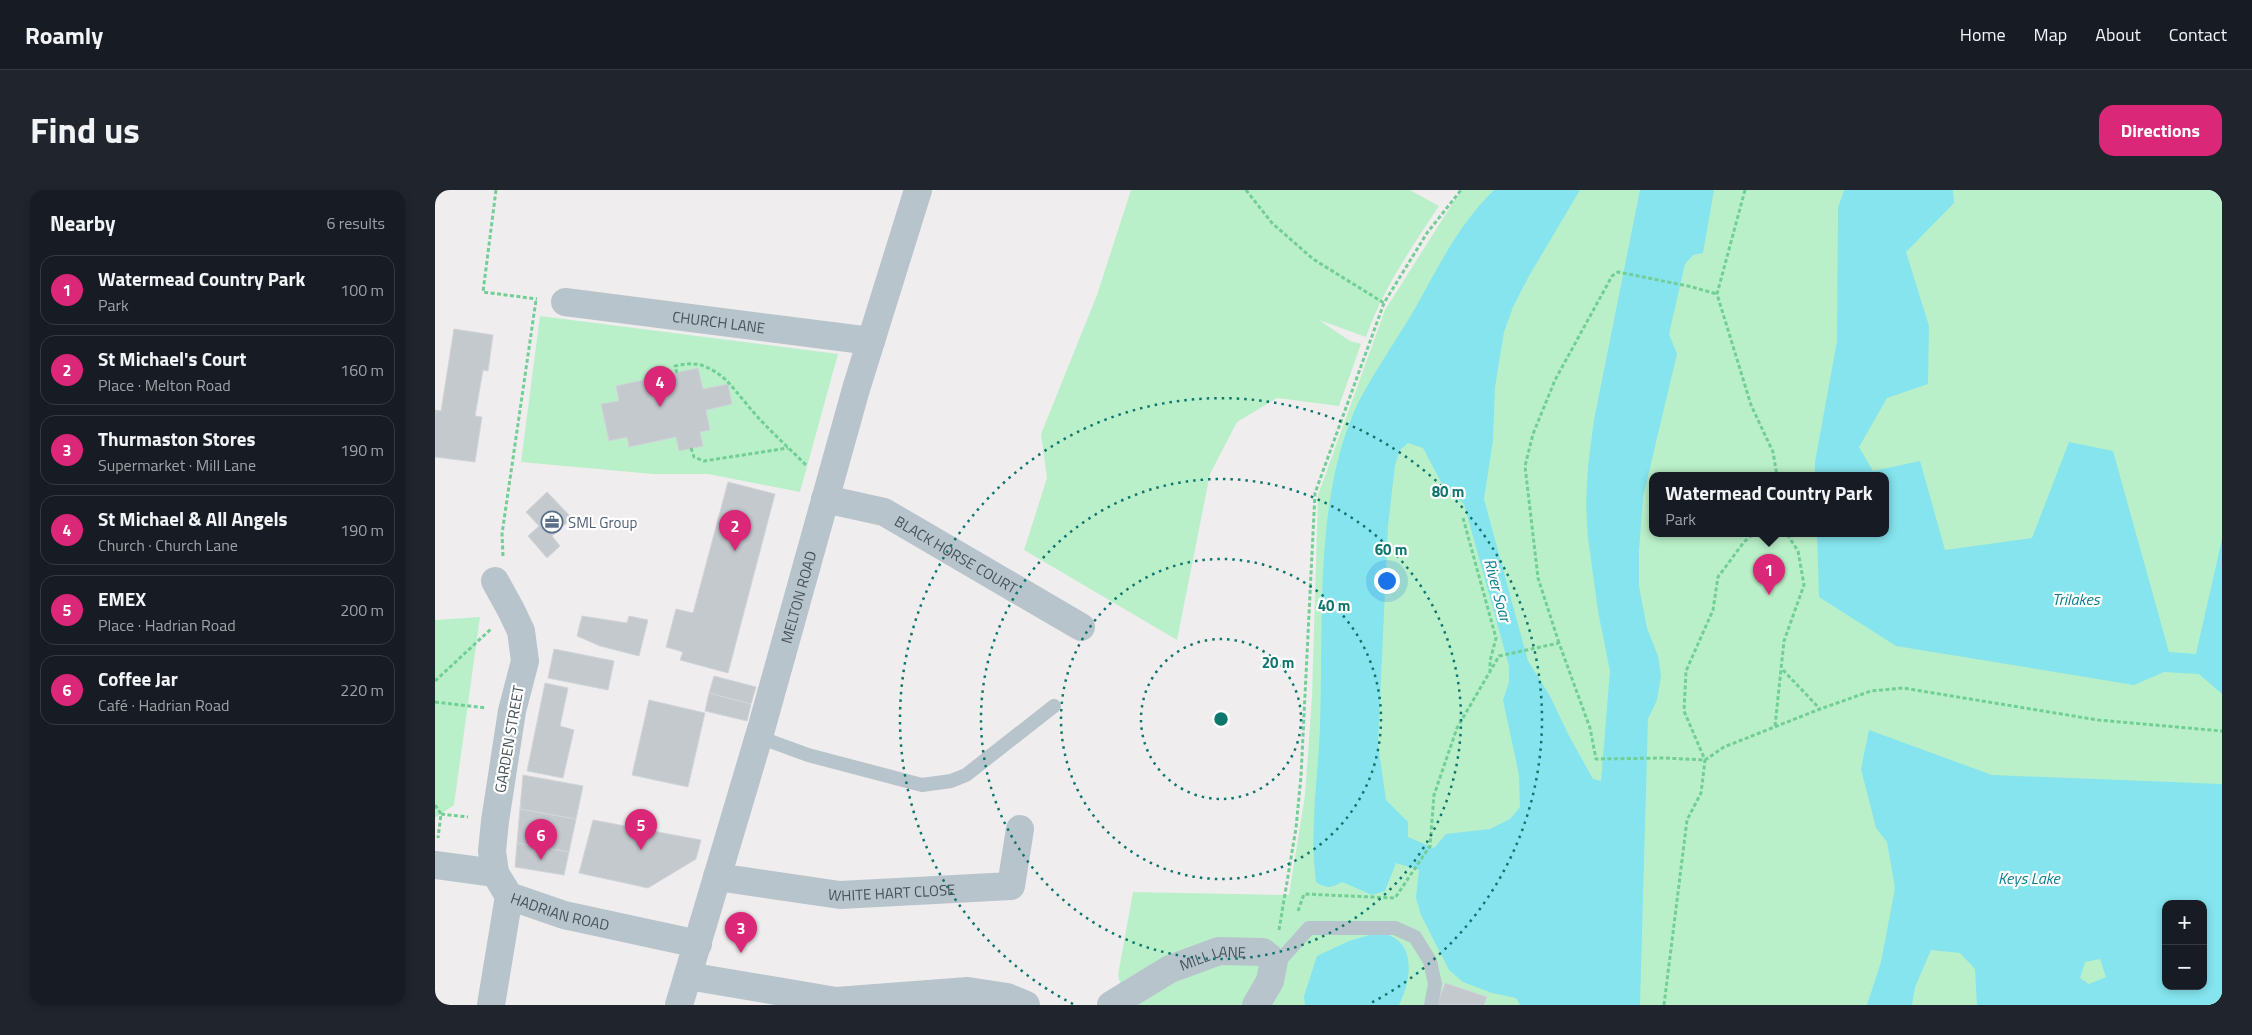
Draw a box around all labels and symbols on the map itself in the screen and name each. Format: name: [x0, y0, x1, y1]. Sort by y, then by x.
street label: CHURCH LANE: [671, 304, 767, 339]
pin: 4: [644, 366, 676, 407]
text: 80 m: [1432, 480, 1464, 503]
street label: BLACK HORSE COURT: [890, 509, 1022, 599]
office icon: SML Group: [540, 510, 564, 534]
pin: 2: [719, 510, 751, 551]
place label: SML Group: [568, 511, 637, 534]
text: 60 m: [1375, 538, 1407, 561]
street label: MELTON ROAD: [774, 548, 822, 646]
pin: 1: [1753, 554, 1785, 595]
water label: River Soar: [1478, 556, 1518, 626]
your location: [1374, 568, 1400, 594]
water label: Trilakes: [2052, 587, 2101, 611]
text: 40 m: [1318, 594, 1350, 617]
text: 20 m: [1262, 651, 1294, 674]
street label: GARDEN STREET: [488, 683, 530, 794]
centre of rings: [1212, 710, 1230, 728]
pin: 5: [625, 809, 657, 850]
pin: 6: [525, 819, 557, 860]
water label: Keys Lake: [1998, 866, 2062, 890]
street label: WHITE HART CLOSE: [826, 877, 956, 907]
street label: HADRIAN ROAD: [508, 886, 612, 936]
pin: 3: [725, 912, 757, 953]
street label: MILL LANE: [1176, 939, 1246, 976]

